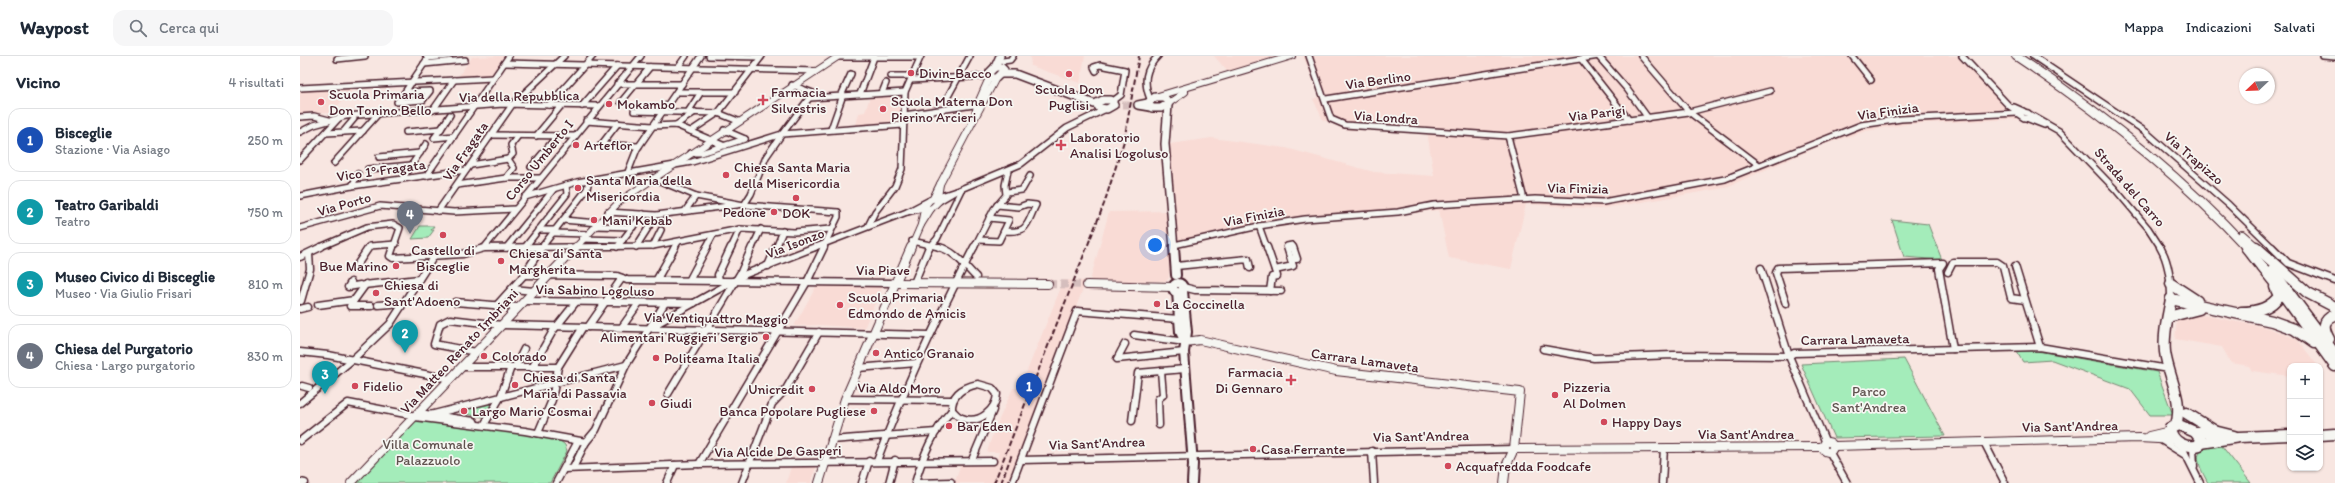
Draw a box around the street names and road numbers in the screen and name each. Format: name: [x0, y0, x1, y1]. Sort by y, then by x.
street label: Via Berlino: [1344, 68, 1412, 93]
street label: Via della Repubblica: [459, 87, 579, 106]
street label: Via Finizia: [1856, 99, 1920, 124]
street label: Via Parigi: [1568, 102, 1626, 125]
street label: Via Londra: [1353, 107, 1419, 128]
street label: Corso Umberto I: [502, 116, 577, 204]
street label: Via Fragata: [439, 118, 492, 184]
street label: Via Trapizzo: [2160, 128, 2227, 189]
street label: Strada del Carro: [2091, 144, 2169, 230]
street label: Vico 1º Fragata: [335, 156, 427, 185]
street label: Via Finizia: [1547, 179, 1610, 198]
street label: Via Porto: [315, 189, 373, 220]
street label: Via Finizia: [1222, 202, 1287, 231]
street label: Via Isonzo: [763, 225, 827, 262]
street label: Via Piave: [856, 262, 910, 279]
street label: Via Sabino Logoluso: [535, 281, 655, 300]
street label: Via Matteo Renato Imbriani: [397, 285, 522, 418]
street label: Via Ventiquattro Maggio: [644, 309, 788, 328]
street label: Carrara Lamaveta: [1800, 330, 1910, 349]
street label: Carrara Lamaveta: [1310, 345, 1421, 377]
street label: Via Aldo Moro: [857, 379, 941, 398]
street label: Via Sant'Andrea: [2022, 417, 2118, 436]
street label: Via Sant'Andrea: [1698, 426, 1794, 443]
street label: Via Sant'Andrea: [1373, 427, 1469, 446]
street label: Via Sant'Andrea: [1049, 433, 1146, 454]
street label: Via Alcide De Gasperi: [714, 442, 842, 461]

